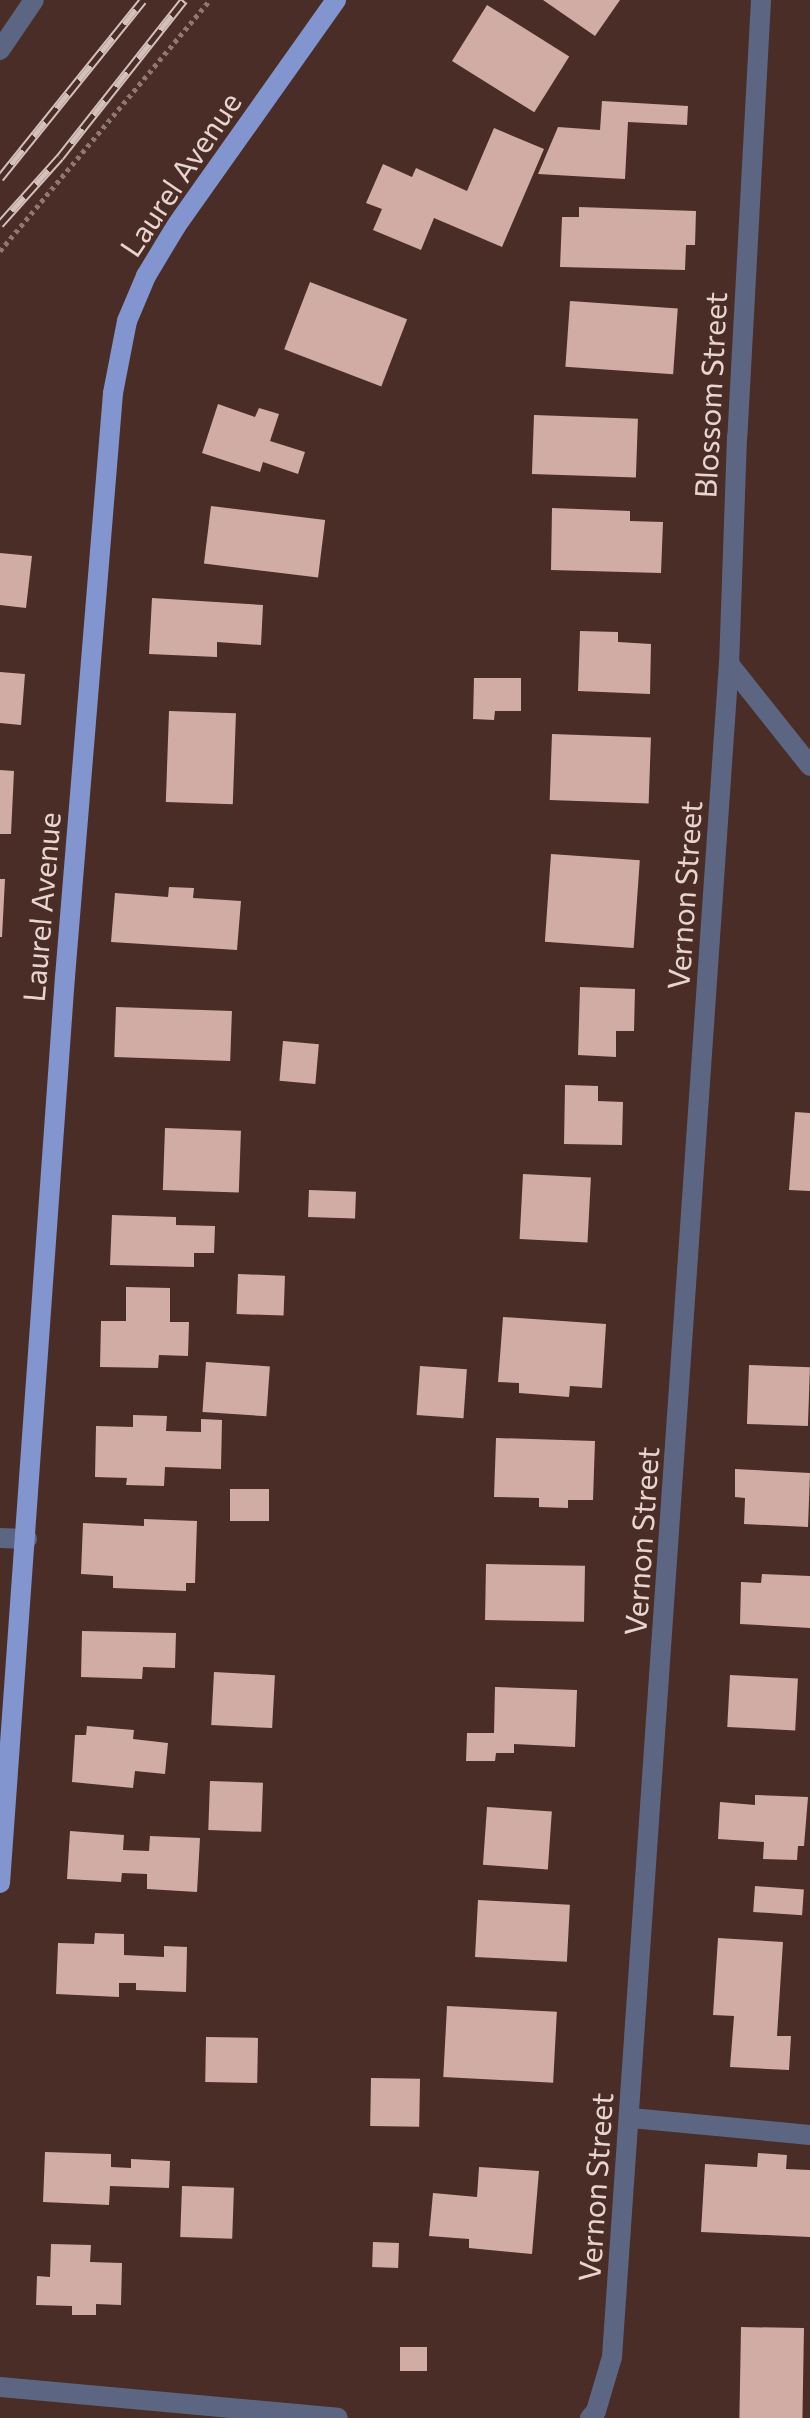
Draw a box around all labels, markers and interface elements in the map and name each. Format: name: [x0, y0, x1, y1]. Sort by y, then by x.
street label: Laurel Avenue: [112, 85, 248, 263]
street label: Blossom Street: [687, 291, 733, 499]
street label: Vernon Street: [659, 799, 709, 991]
street label: Laurel Avenue: [15, 811, 67, 1003]
street label: Vernon Street: [616, 1445, 666, 1637]
street label: Vernon Street: [570, 2091, 620, 2283]

